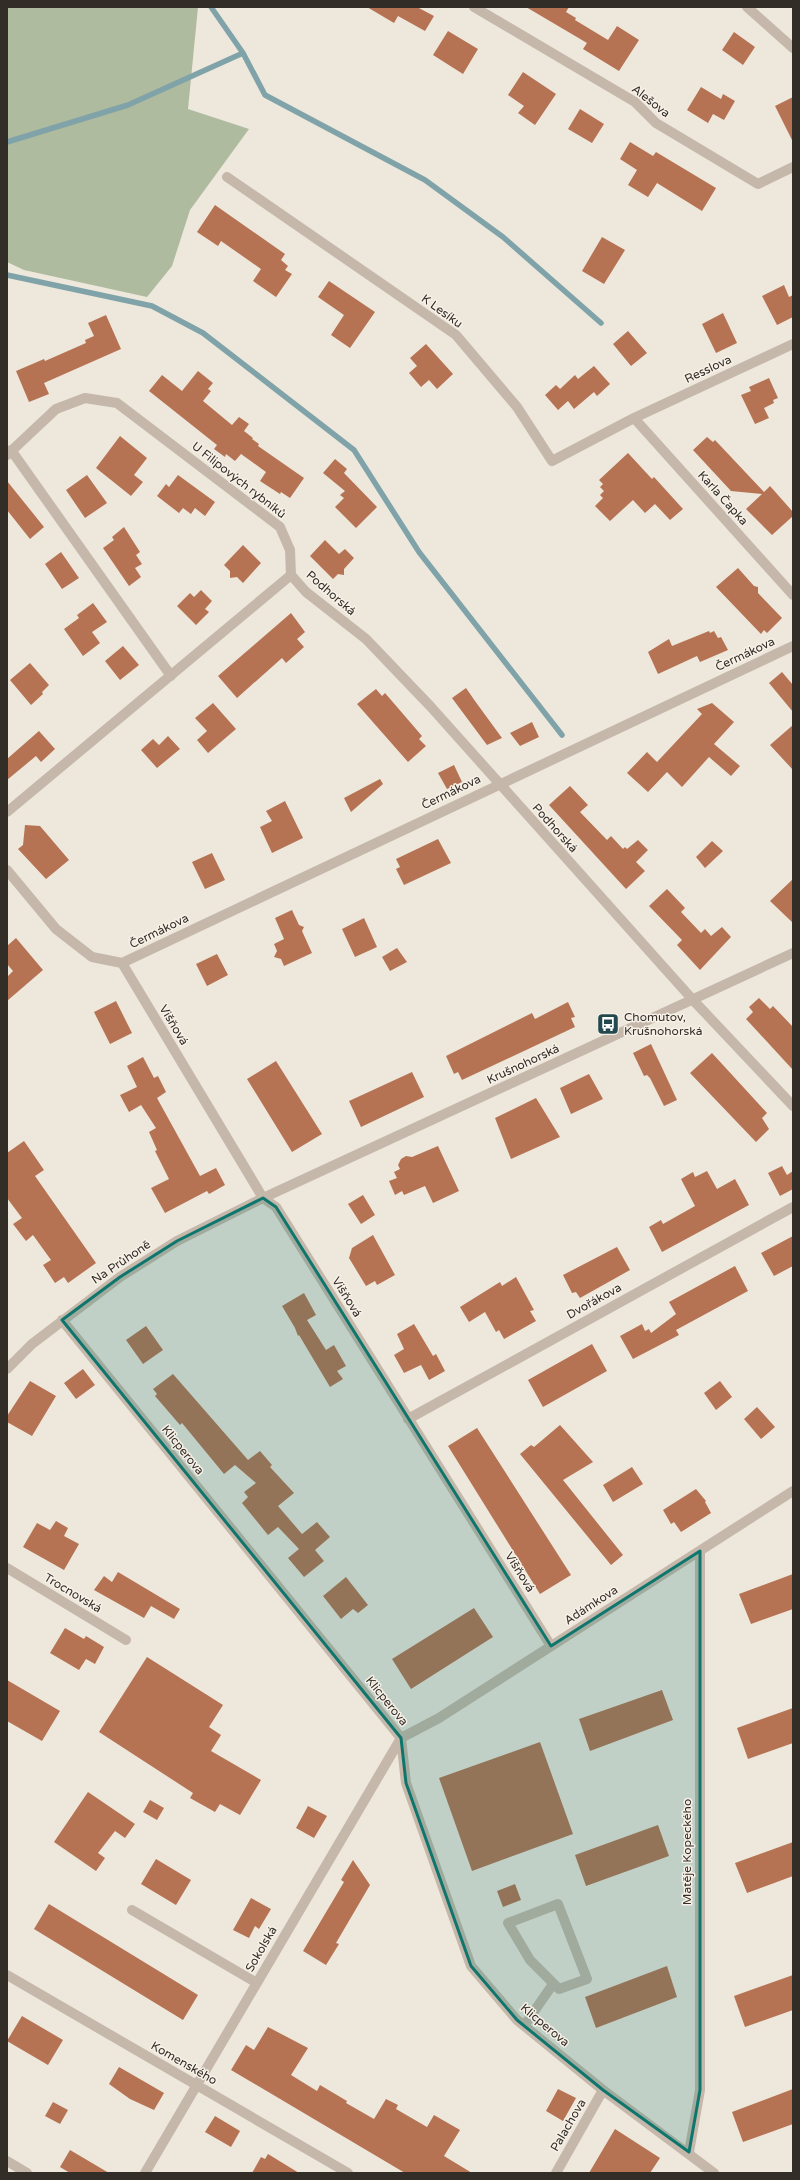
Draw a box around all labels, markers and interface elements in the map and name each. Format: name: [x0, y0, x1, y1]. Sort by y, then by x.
street label: Alešova: [629, 82, 673, 120]
street label: K Lesíku: [419, 291, 465, 331]
street label: Resslova: [682, 352, 734, 386]
street label: U Filipových rybníků: [189, 439, 289, 521]
street label: Karla Čapka: [695, 468, 751, 528]
street label: Podhorská: [303, 568, 359, 618]
street label: Čermákova: [713, 634, 777, 674]
street label: Čermákova: [419, 772, 483, 812]
street label: Podhorská: [529, 801, 581, 855]
street label: Čermákova: [127, 911, 191, 951]
street label: Višňová: [157, 1002, 191, 1048]
place label: Chomutov, Krušnohorská: [624, 1010, 702, 1038]
bus stop icon: Chomutov, Krušnohorská: [595, 1011, 621, 1037]
street label: Krušnohorská: [484, 1041, 562, 1087]
street label: Na Průhoně: [89, 1237, 153, 1287]
street label: Višňová: [329, 1274, 365, 1320]
street label: Dvořákova: [564, 1280, 624, 1322]
street label: Klicperova: [159, 1422, 207, 1478]
street label: Višňová: [502, 1549, 538, 1595]
street label: Trocnovská: [42, 1570, 104, 1616]
street label: Adámkova: [562, 1583, 620, 1627]
street label: Klicperova: [363, 1673, 411, 1729]
street label: Matěje Kopeckého: [680, 1799, 694, 1905]
street label: Sokolská: [242, 1924, 280, 1974]
street label: Klicperova: [518, 2001, 572, 2049]
street label: Komenského: [148, 2038, 220, 2088]
street label: Palachova: [547, 2096, 589, 2154]

